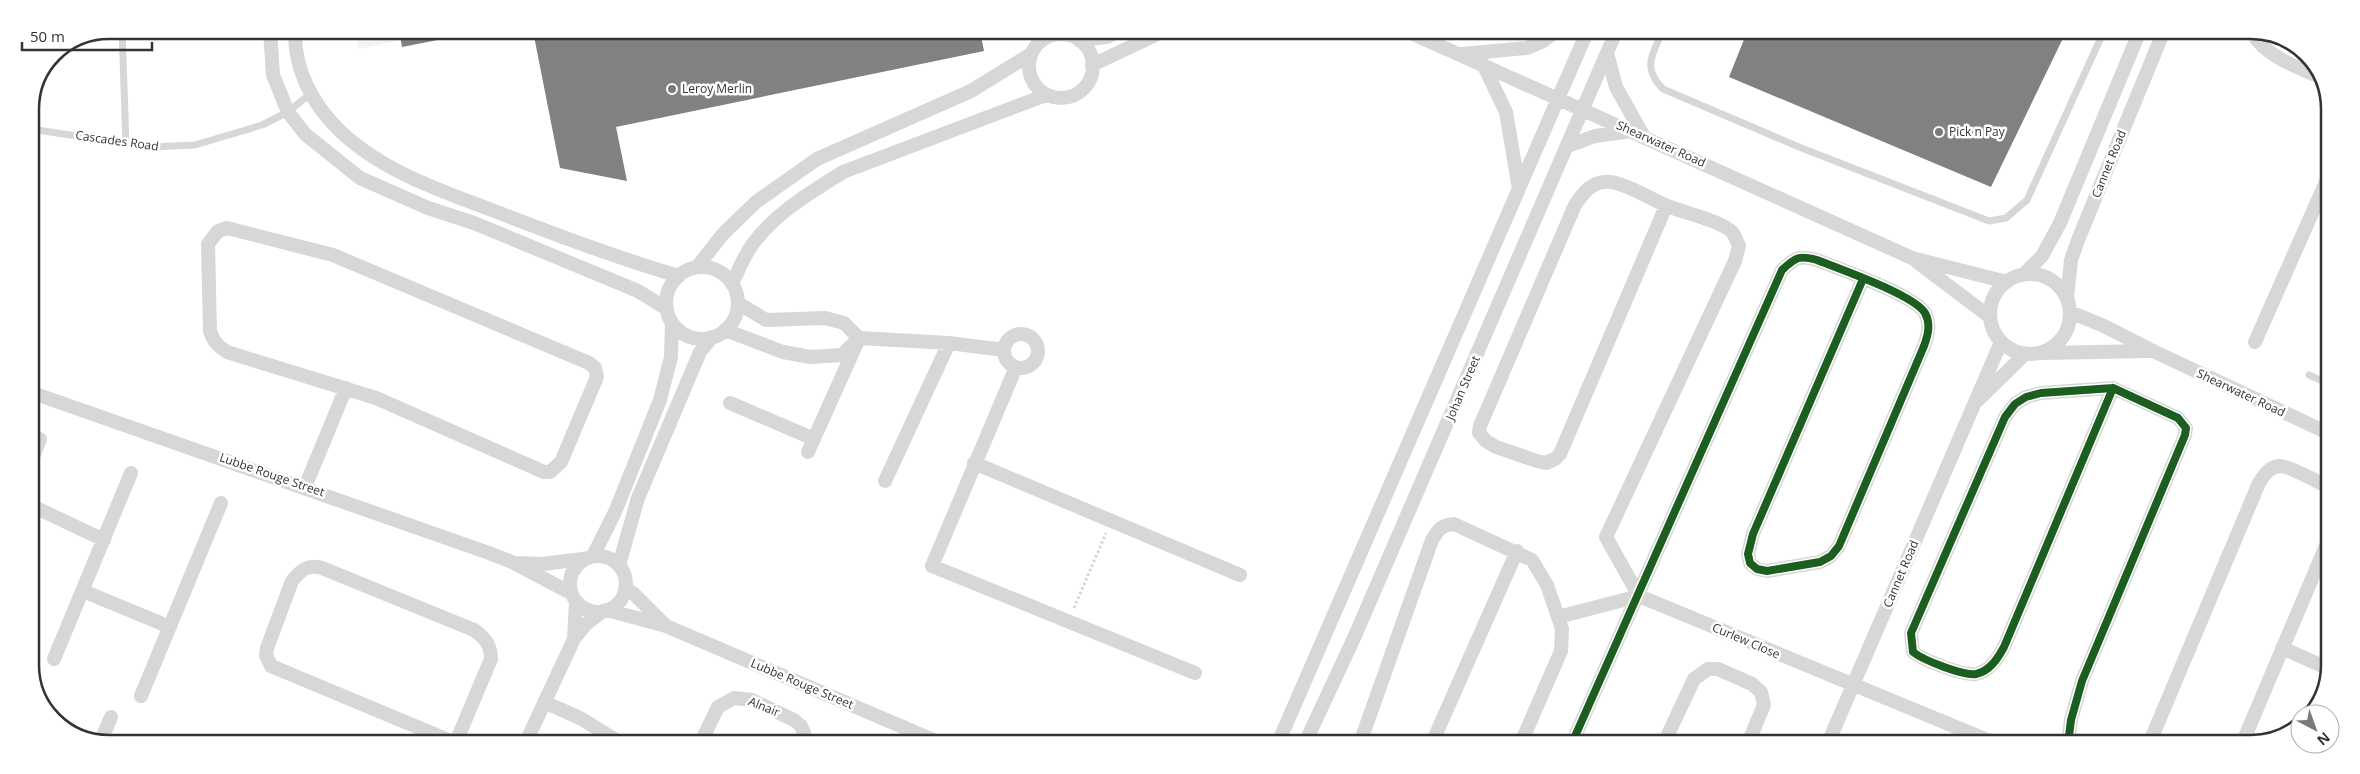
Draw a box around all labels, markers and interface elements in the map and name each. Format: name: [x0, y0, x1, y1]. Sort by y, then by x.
scale bar: [22, 20, 152, 52]
text: 50 m: [30, 26, 65, 46]
place label: Leroy Merlin: [682, 80, 752, 97]
marker: Leroy Merlin: [666, 83, 678, 95]
street label: Shearwater Road: [1614, 116, 1708, 171]
place label: Pick n Pay: [1949, 123, 2006, 140]
street label: Cascades Road: [74, 126, 160, 155]
marker: Pick n Pay: [1933, 126, 1945, 138]
street label: Cannet Road: [2087, 127, 2130, 200]
street label: Johan Street: [1441, 353, 1484, 424]
street label: Shearwater Road: [2194, 365, 2288, 421]
street label: Lubbe Rouge Street: [217, 449, 327, 500]
street label: Cannet Road: [1879, 537, 1922, 610]
street label: Curlew Close: [1710, 619, 1783, 663]
street label: Lubbe Rouge Street: [748, 654, 856, 713]
street label: Alnair: [746, 693, 783, 721]
north arrow: [2290, 704, 2340, 754]
text: N: [2313, 728, 2334, 750]

